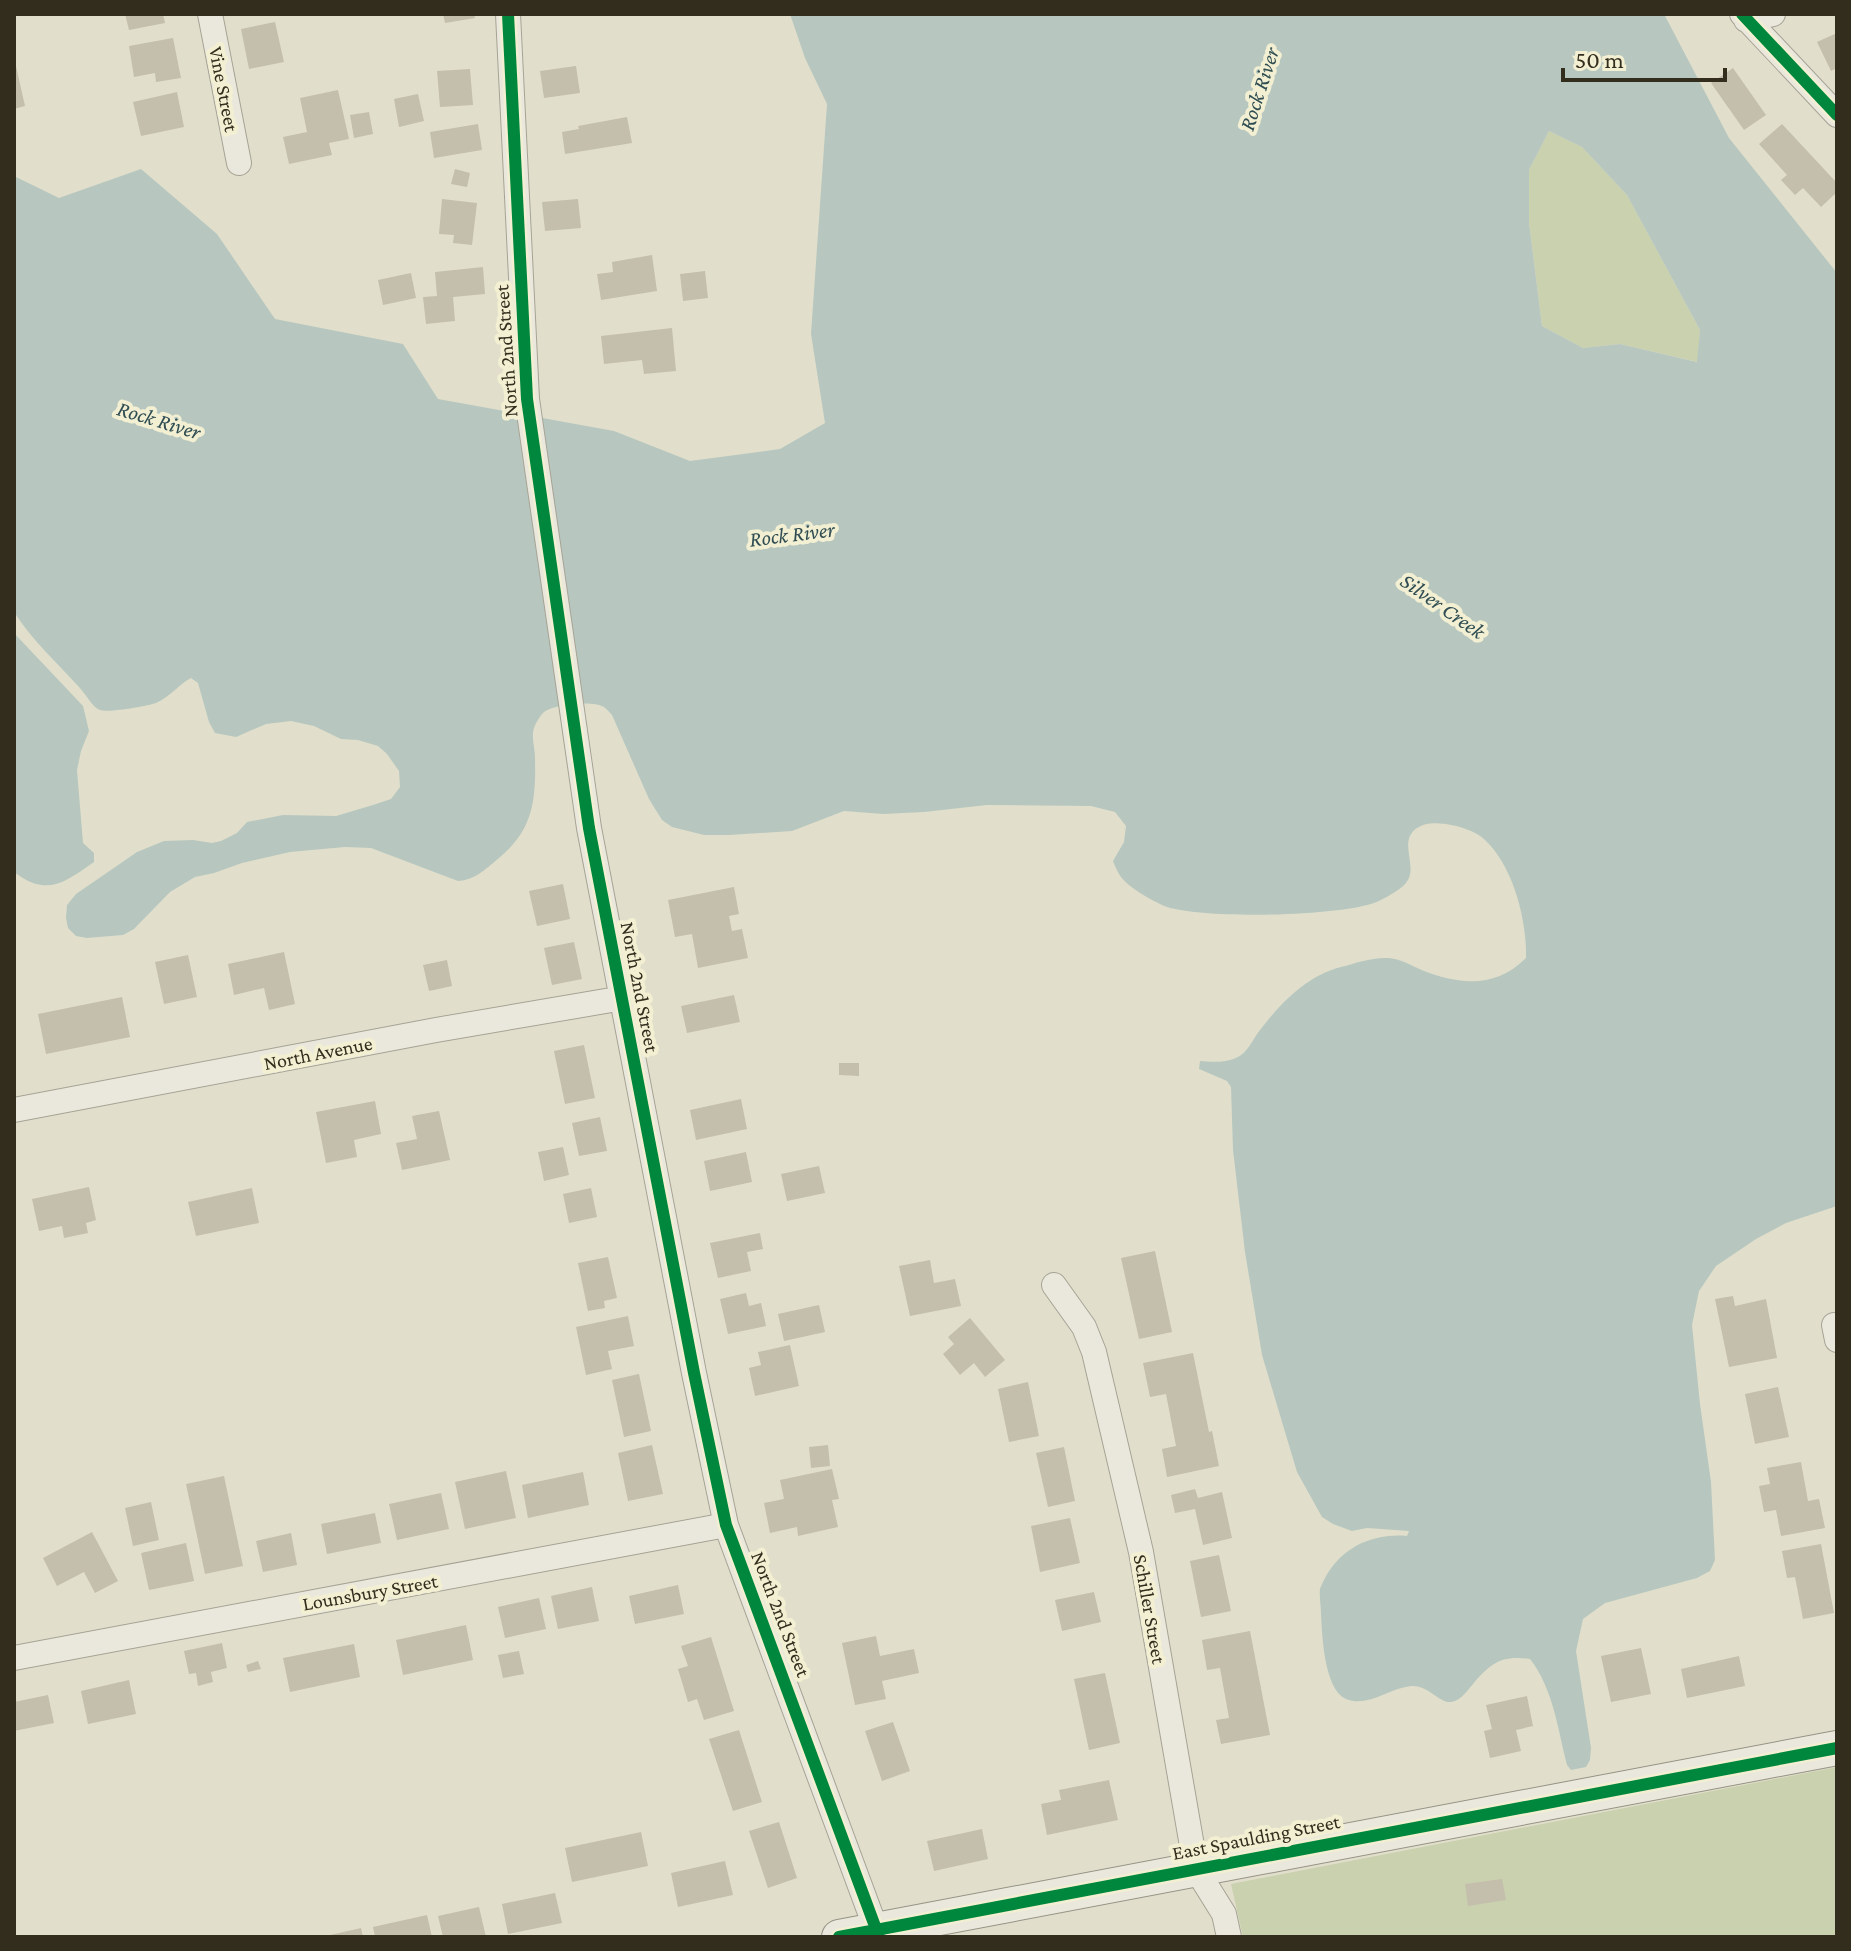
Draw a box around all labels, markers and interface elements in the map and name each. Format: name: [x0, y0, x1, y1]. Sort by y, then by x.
scale bar: [1563, 32, 1725, 82]
water label: Rock River: [1234, 43, 1285, 134]
street label: Vine Street: [205, 44, 243, 134]
text: 50 m: [1575, 46, 1624, 73]
street label: North 2nd Street: [490, 284, 522, 418]
water label: Rock River: [114, 396, 205, 445]
water label: Rock River: [748, 516, 837, 552]
water label: Silver Creek: [1396, 568, 1491, 645]
street label: North 2nd Street: [617, 920, 664, 1055]
street label: North Avenue: [262, 1032, 374, 1074]
street label: North 2nd Street: [747, 1548, 815, 1680]
street label: Schiller Street: [1130, 1553, 1170, 1666]
street label: Lounsbury Street: [301, 1569, 440, 1616]
street label: East Spaulding Street: [1170, 1810, 1342, 1865]

